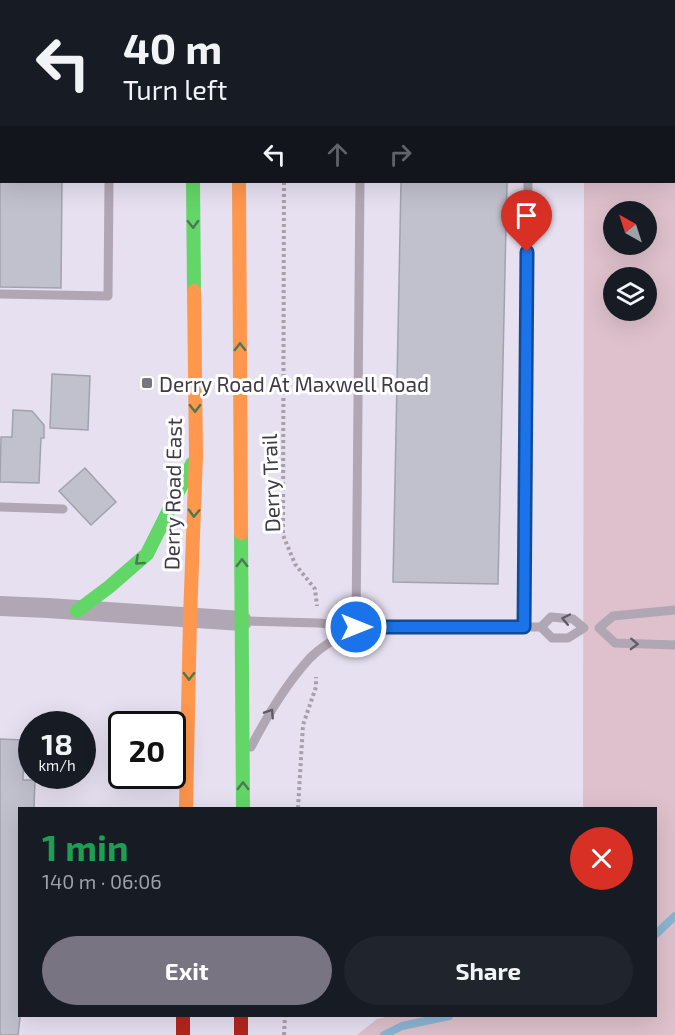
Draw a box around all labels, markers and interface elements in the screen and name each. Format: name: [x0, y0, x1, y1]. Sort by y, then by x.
text: 40 m: [123, 22, 222, 72]
icon: left: [24, 24, 102, 102]
text: Turn left: [123, 73, 227, 105]
icon: left: [258, 138, 291, 171]
icon: ahead: [321, 138, 354, 171]
icon: right: [384, 138, 417, 171]
pin: [501, 190, 552, 252]
icon: arrive: [510, 199, 543, 232]
north arrow: [603, 201, 657, 255]
map controls: [603, 201, 657, 321]
one-way arrow: [187, 219, 200, 228]
button: layers: [603, 267, 657, 321]
one-way arrow: [234, 342, 246, 351]
place label: Derry Road At Maxwell Road: [159, 371, 429, 396]
marker: Derry Road At Maxwell Road: [140, 376, 154, 390]
one-way arrow: [189, 404, 201, 413]
street label: Derry Road East: [158, 418, 186, 570]
street label: Derry Trail: [256, 433, 284, 533]
one-way arrow: [187, 509, 200, 518]
one-way arrow: [135, 554, 146, 565]
one-way arrow: [236, 558, 248, 567]
position arrow: [324, 595, 388, 659]
one-way arrow: [561, 613, 571, 626]
one-way arrow: [630, 638, 639, 650]
one-way arrow: [182, 672, 195, 681]
one-way arrow: [263, 708, 274, 719]
speed limit sign: 20: [108, 711, 186, 789]
text: 18: [41, 725, 73, 761]
text: km/h: [38, 756, 76, 774]
one-way arrow: [237, 782, 249, 791]
text: 1 min: [42, 825, 129, 868]
button: close: [570, 827, 633, 890]
text: 140 m · 06:06: [42, 869, 162, 893]
button: Exit: [42, 936, 332, 1005]
button: Share: [344, 936, 633, 1005]

